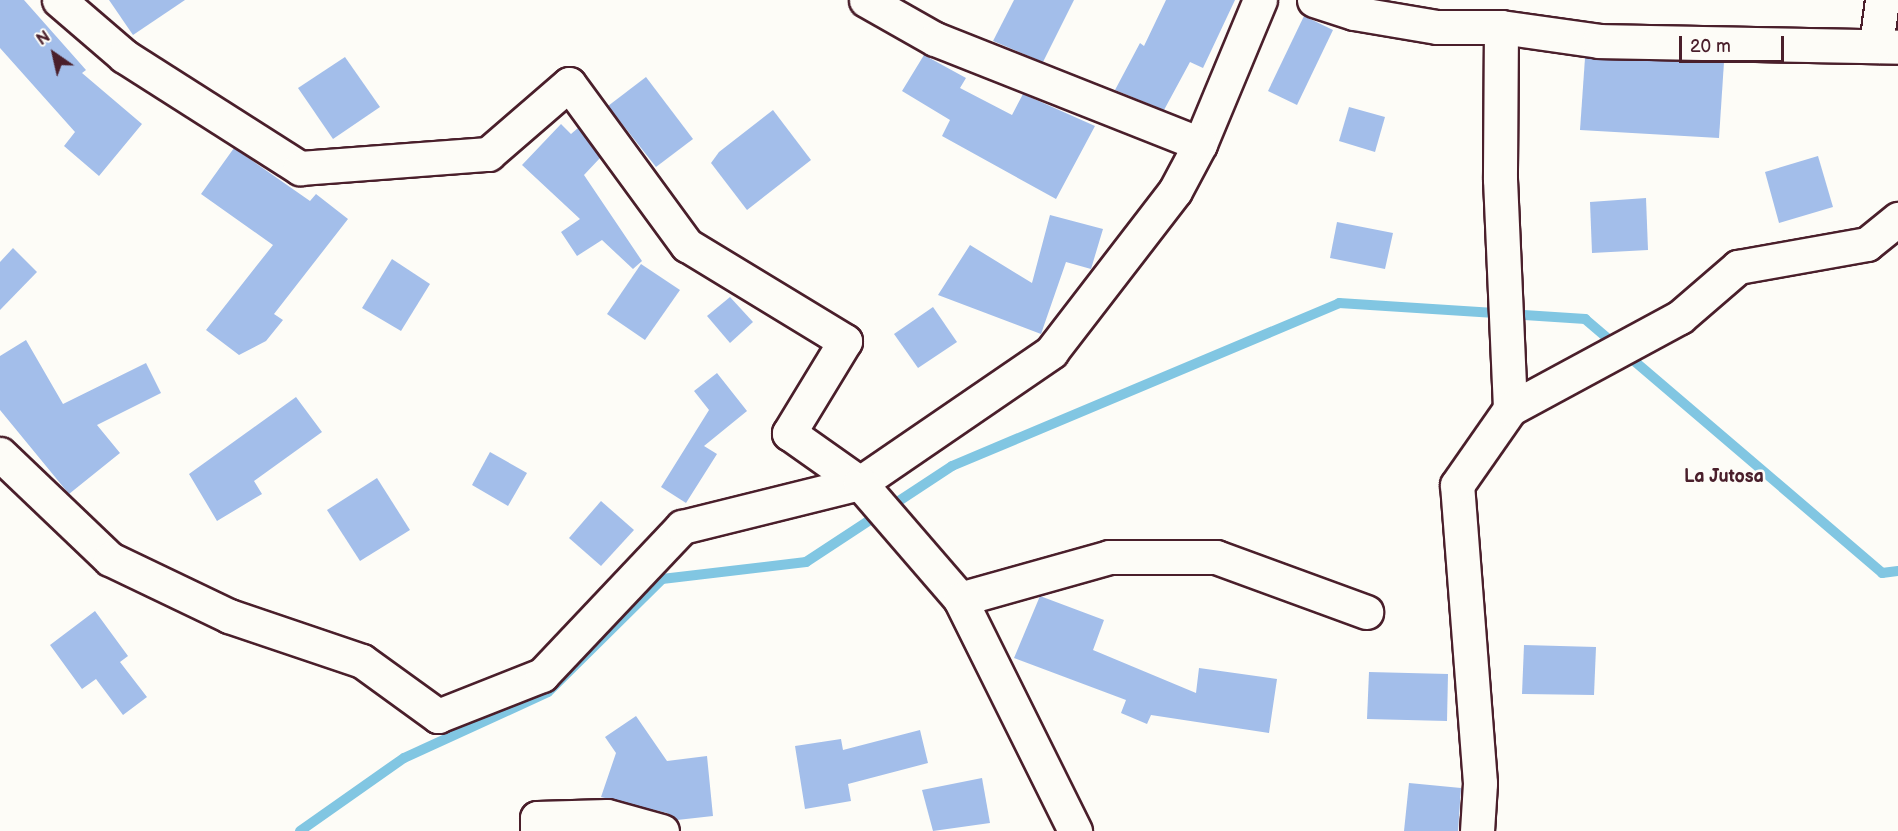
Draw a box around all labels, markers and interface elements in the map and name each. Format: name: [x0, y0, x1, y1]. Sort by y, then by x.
north arrow: [24, 24, 84, 84]
scale bar: [1682, 24, 1787, 62]
text: N: [33, 27, 54, 50]
text: 20 m: [1690, 36, 1731, 57]
district label: La Jutosa: [1684, 466, 1764, 488]

